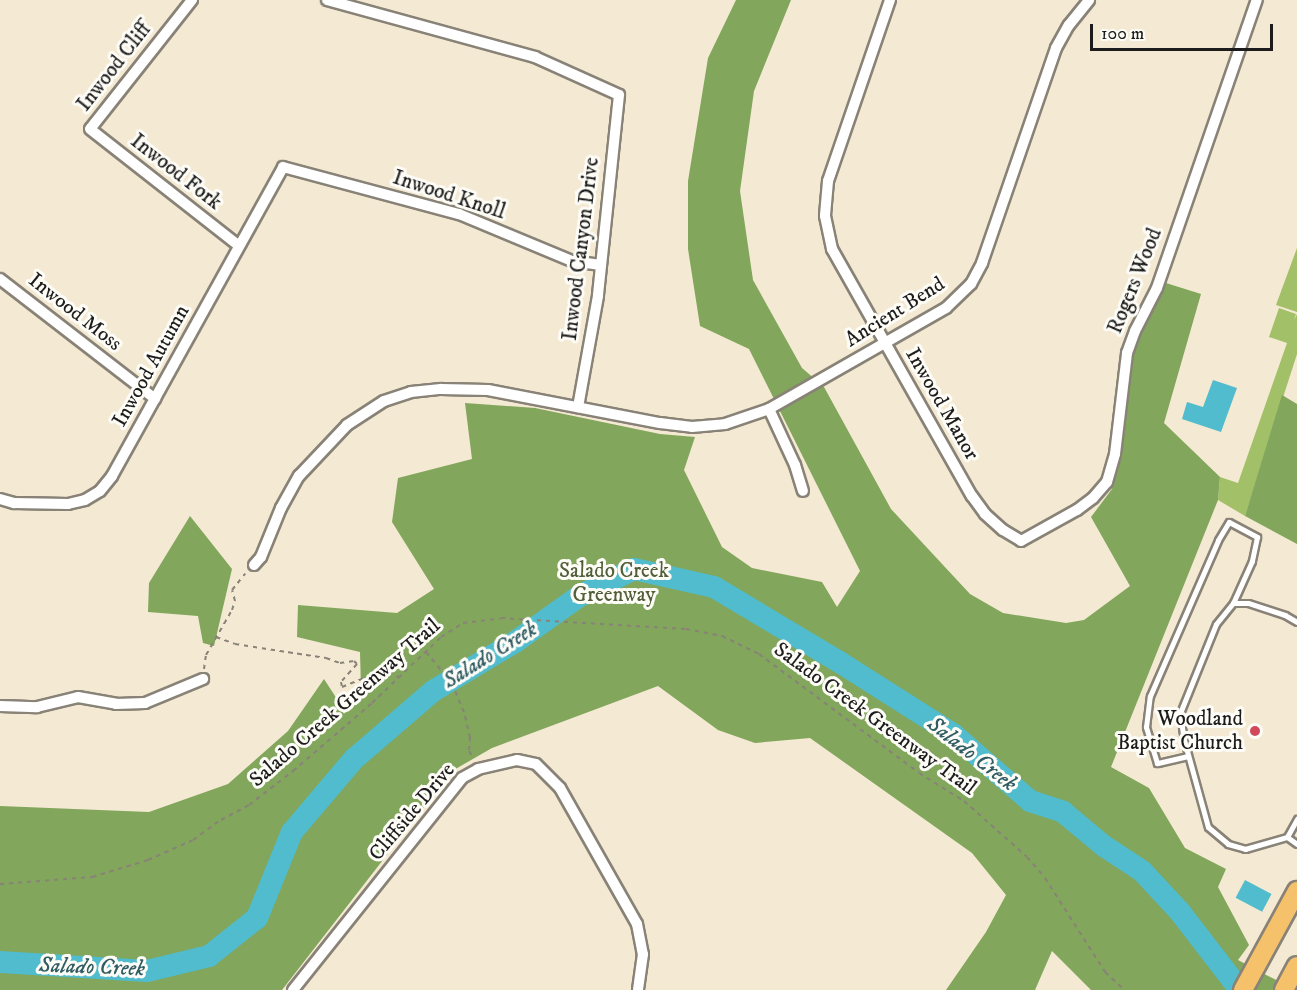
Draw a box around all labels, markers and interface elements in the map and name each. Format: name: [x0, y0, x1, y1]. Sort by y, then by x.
scale bar: [1093, 12, 1276, 50]
street label: Inwood Cliff: [72, 18, 156, 116]
text: 100 m: [1101, 23, 1144, 45]
street label: Inwood Fork: [125, 129, 227, 215]
street label: Inwood Canyon Drive: [557, 156, 605, 342]
street label: Inwood Knoll: [390, 165, 508, 225]
street label: Rogers Wood: [1102, 225, 1168, 337]
street label: Inwood Moss: [23, 268, 127, 356]
street label: Ancient Bend: [840, 271, 950, 353]
street label: Inwood Autumn: [107, 301, 195, 431]
street label: Inwood Manor: [900, 343, 984, 465]
park label: Salado Creek Greenway: [559, 558, 669, 608]
street label: Salado Creek Greenway Trail: [245, 613, 445, 793]
water label: Salado Creek: [438, 616, 542, 694]
street label: Salado Creek Greenway Trail: [769, 637, 981, 801]
place label: Woodland Baptist Church: [1117, 706, 1243, 756]
water label: Salado Creek: [922, 711, 1022, 797]
marker: Woodland Baptist Church: [1248, 724, 1262, 738]
street label: Cliffside Drive: [364, 758, 460, 866]
water label: Salado Creek: [38, 952, 146, 982]

